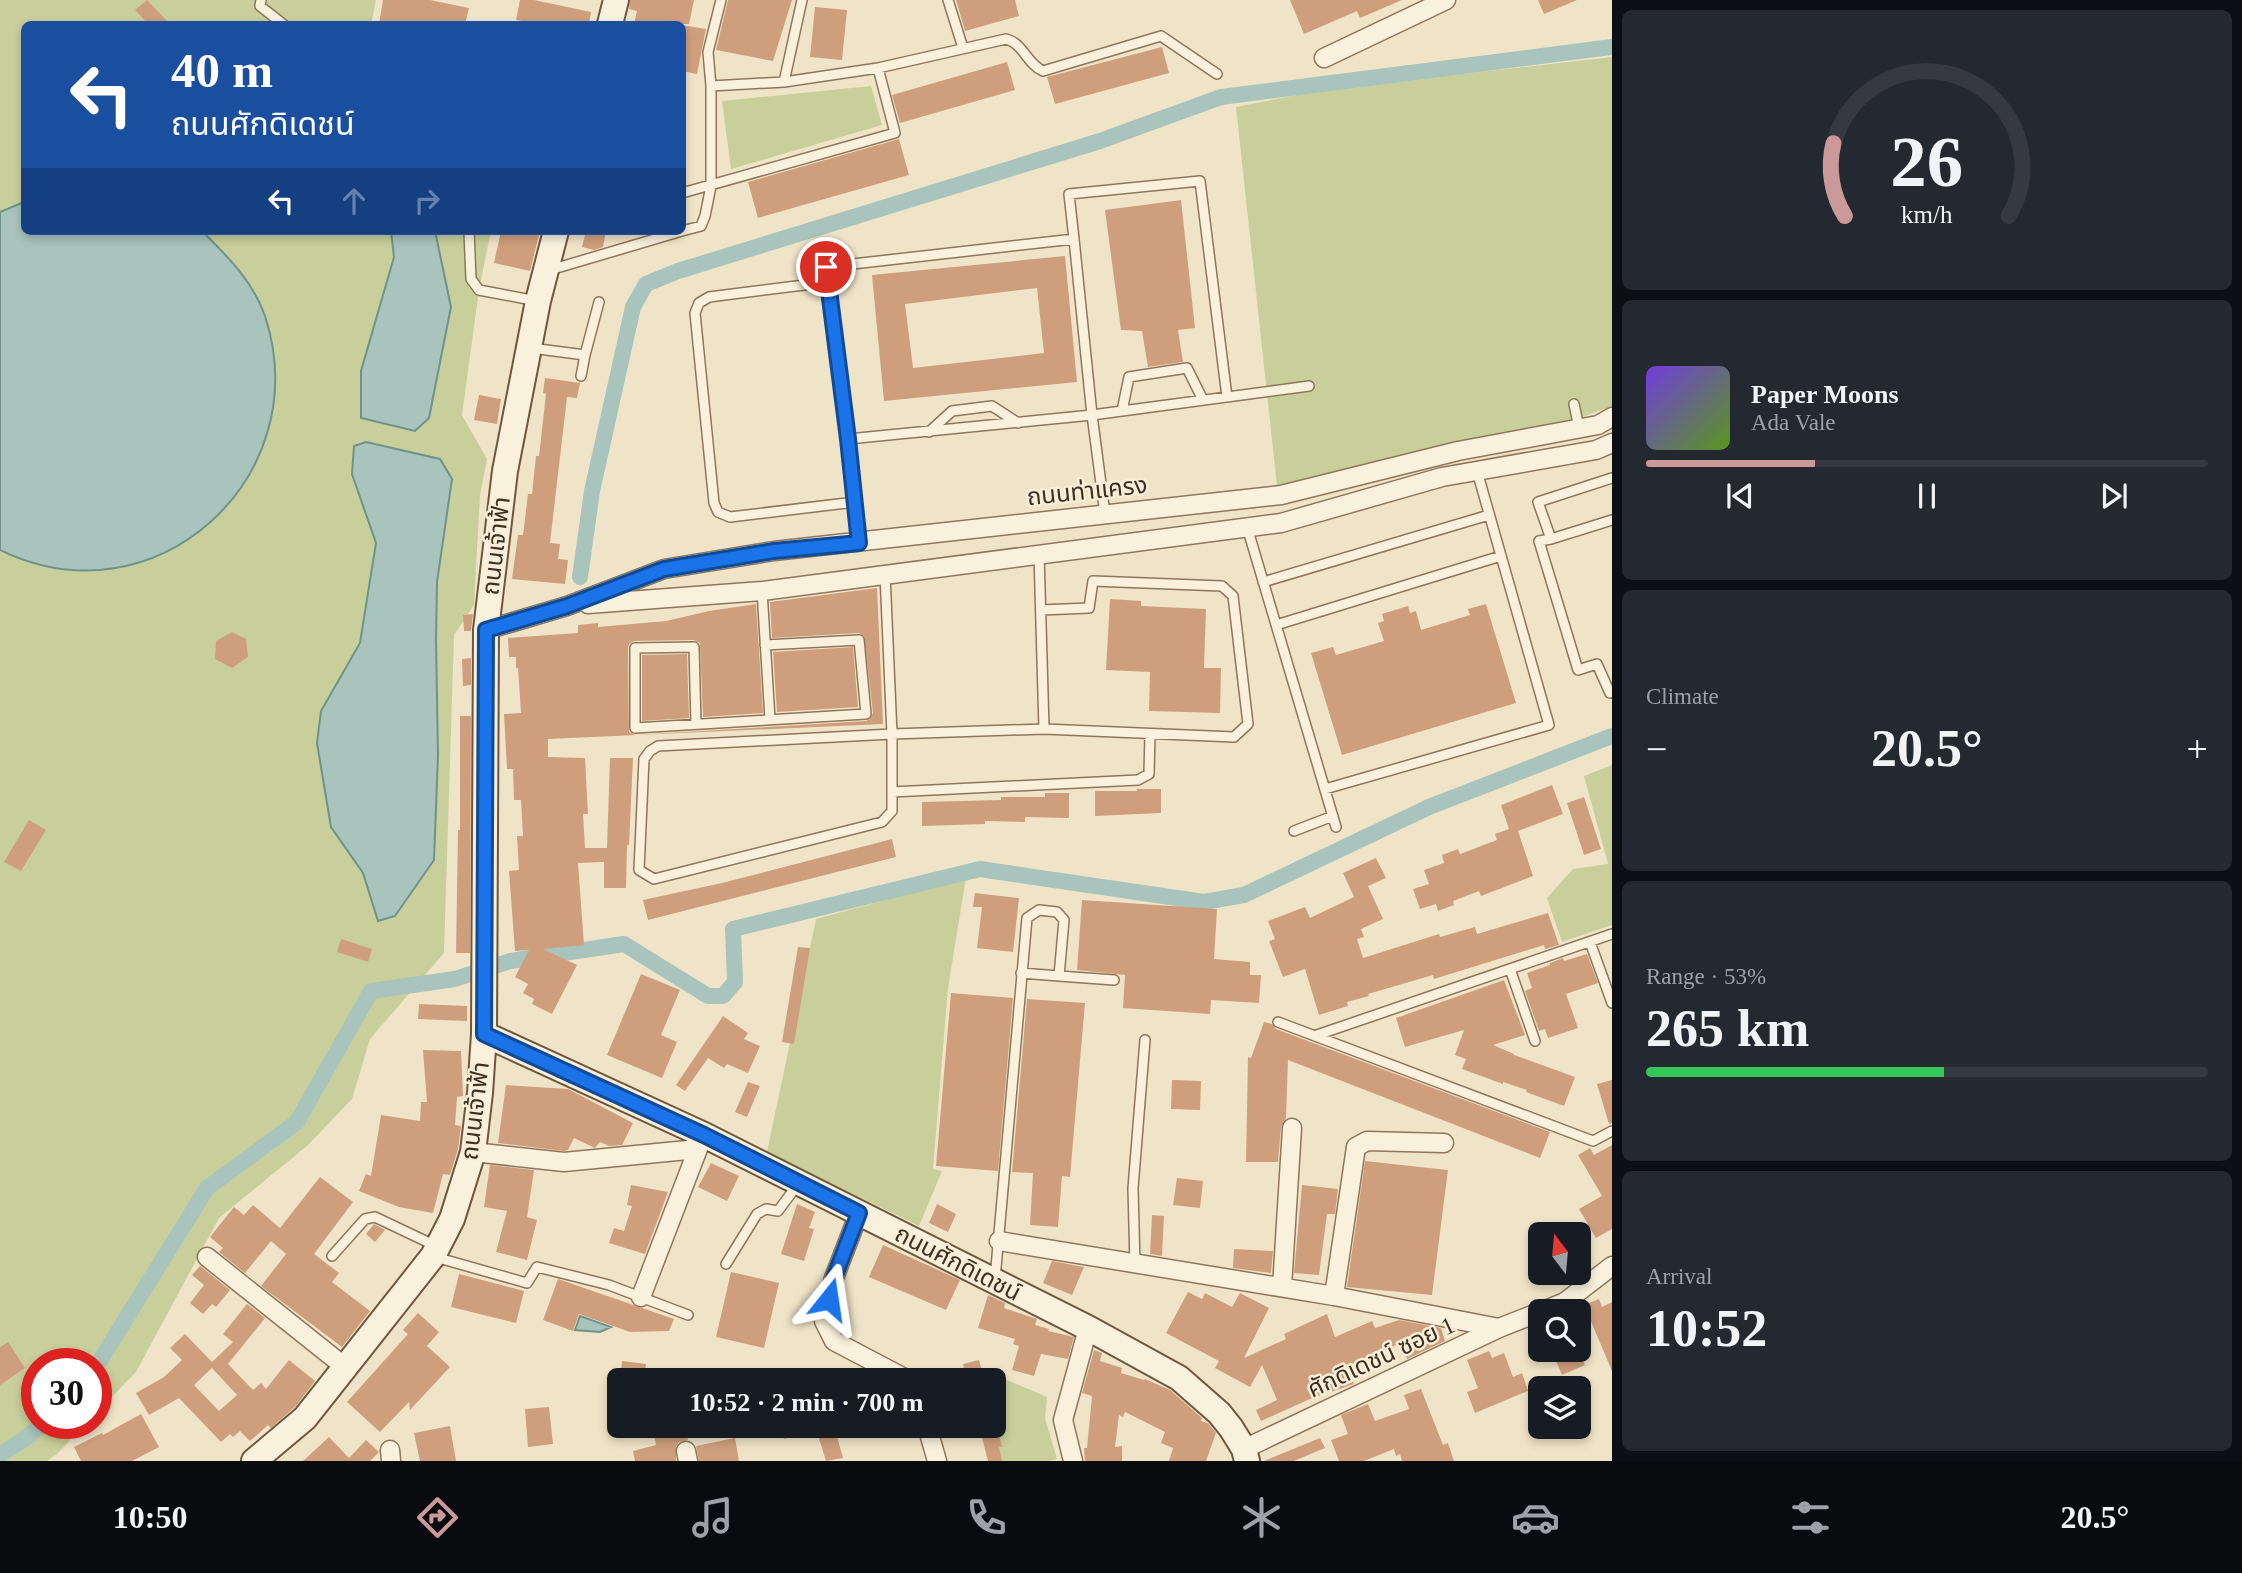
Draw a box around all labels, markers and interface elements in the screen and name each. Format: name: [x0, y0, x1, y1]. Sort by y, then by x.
text: 40 m: [171, 43, 273, 98]
icon: left: [56, 49, 147, 140]
text: ถนนศักดิเดชน์: [171, 106, 355, 142]
text: 26: [1891, 121, 1963, 202]
icon: left: [262, 182, 300, 220]
icon: ahead: [335, 182, 373, 220]
icon: right: [408, 182, 446, 220]
text: km/h: [1901, 201, 1953, 228]
pin: [796, 237, 856, 297]
icon: arrive: [807, 248, 845, 286]
text: Paper Moons: [1751, 380, 1899, 409]
text: Ada Vale: [1751, 410, 1836, 435]
street label: ถนนท่าแครง: [1025, 471, 1149, 510]
icon: previous: [1721, 477, 1759, 515]
icon: pause: [1908, 477, 1946, 515]
icon: next: [2095, 477, 2133, 515]
street label: ถนนเจ้าฟ้า: [477, 495, 515, 597]
text: Climate: [1646, 684, 1719, 709]
text: 20.5°: [1871, 720, 1983, 777]
text: −: [1646, 728, 1667, 770]
text: +: [2187, 728, 2208, 770]
text: Range · 53%: [1646, 964, 1766, 989]
text: 265 km: [1646, 1000, 1809, 1057]
street label: ถนนเจ้าฟ้า: [456, 1060, 494, 1162]
street label: ถนนศักดิเดชน์: [891, 1220, 1025, 1306]
north arrow: [1528, 1222, 1591, 1284]
map controls: [1528, 1222, 1591, 1439]
position arrow: [792, 1262, 866, 1336]
text: Arrival: [1646, 1264, 1712, 1289]
button: search: [1528, 1299, 1591, 1362]
text: 10:52: [1646, 1300, 1767, 1357]
street label: ศักดิเดชน์ ซอย 1: [1303, 1312, 1459, 1402]
speed limit sign: 30: [21, 1348, 112, 1439]
button: layers: [1528, 1376, 1591, 1439]
text: 10:52 · 2 min · 700 m: [690, 1388, 924, 1417]
icon: directions: [413, 1493, 462, 1542]
icon: music: [688, 1493, 737, 1542]
icon: phone: [962, 1493, 1011, 1542]
icon: climate: [1237, 1493, 1286, 1542]
icon: car: [1511, 1493, 1560, 1542]
icon: filters: [1786, 1493, 1835, 1542]
text: 10:50: [113, 1499, 187, 1535]
text: 20.5°: [2060, 1499, 2129, 1535]

